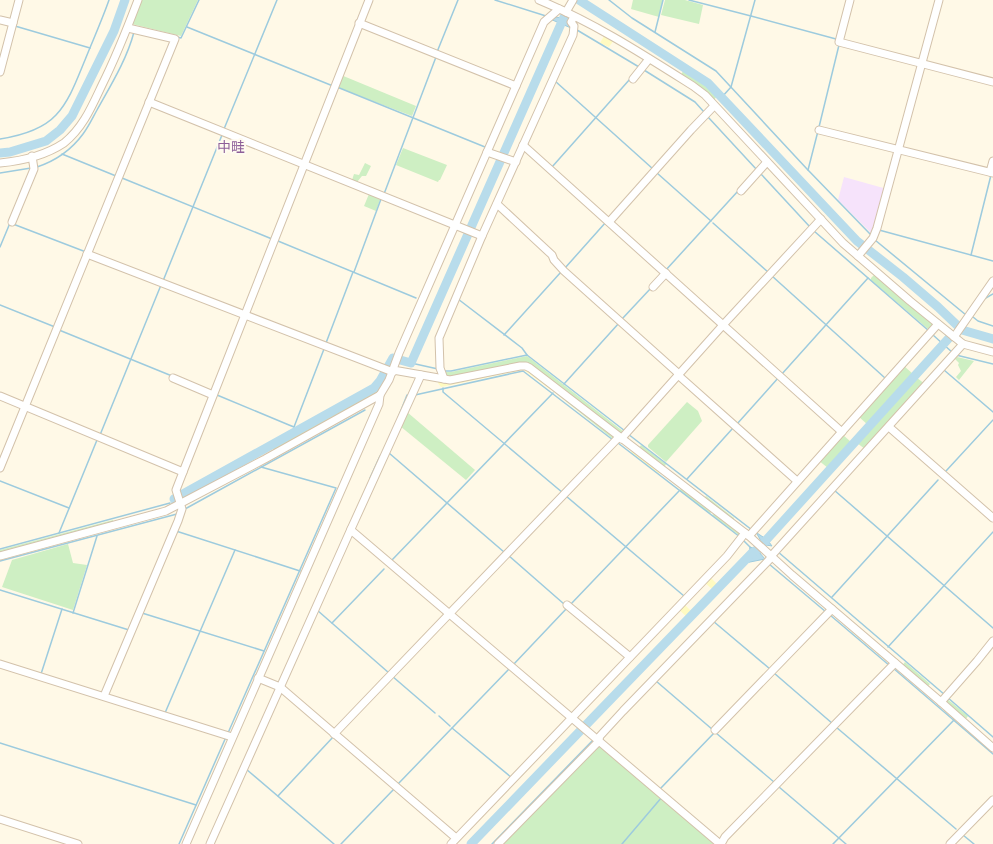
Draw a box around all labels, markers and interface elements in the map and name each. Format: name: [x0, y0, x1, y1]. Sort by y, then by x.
district label: 中畦: [217, 139, 245, 155]

